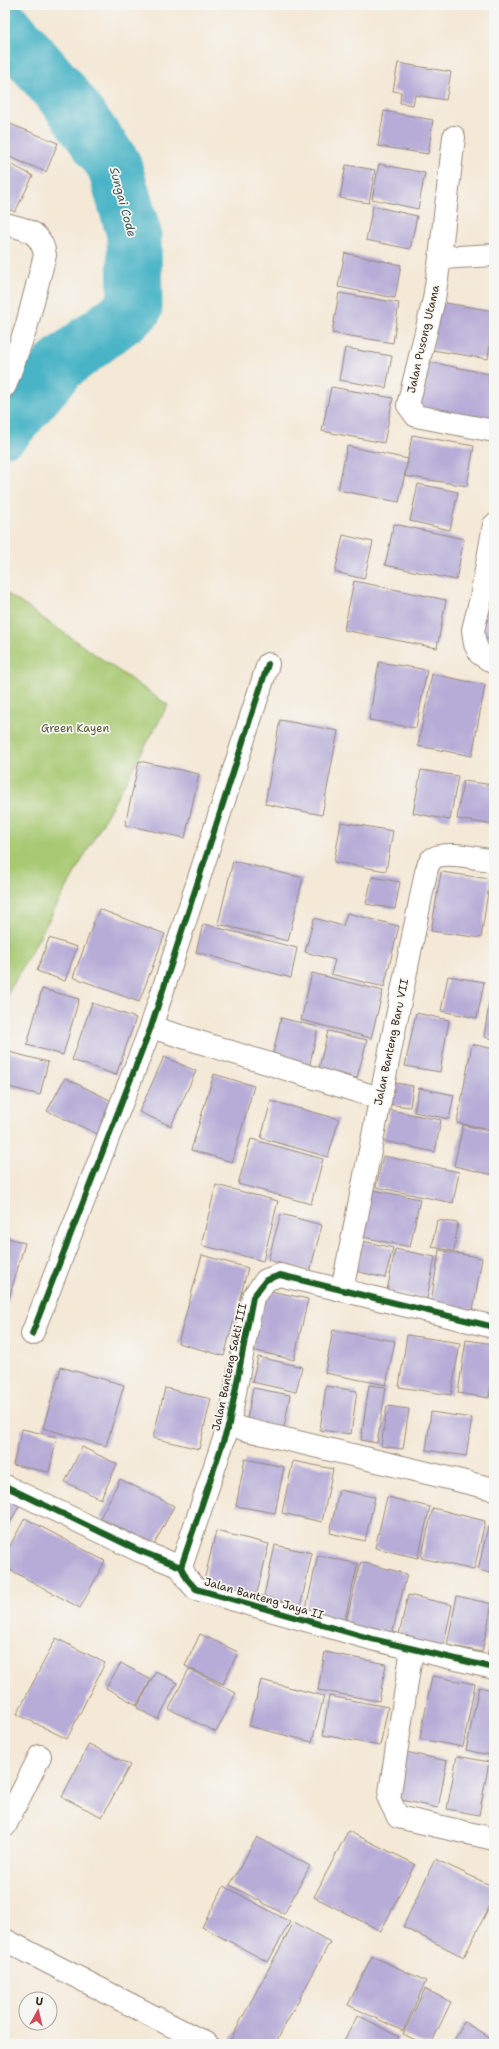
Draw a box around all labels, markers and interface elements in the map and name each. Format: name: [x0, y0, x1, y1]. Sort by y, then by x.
water label: Sungai Code: [106, 165, 140, 239]
street label: Jalan Pusong Utama: [404, 284, 443, 395]
park label: Green Kayen: [41, 721, 109, 736]
street label: Jalan Banteng Baru VII: [371, 977, 412, 1107]
street label: Jalan Banteng Sakti III: [209, 1302, 250, 1432]
street label: Jalan Banteng Jaya II: [202, 1574, 325, 1623]
north arrow: [18, 1991, 58, 2031]
text: U: [35, 1994, 44, 2010]

